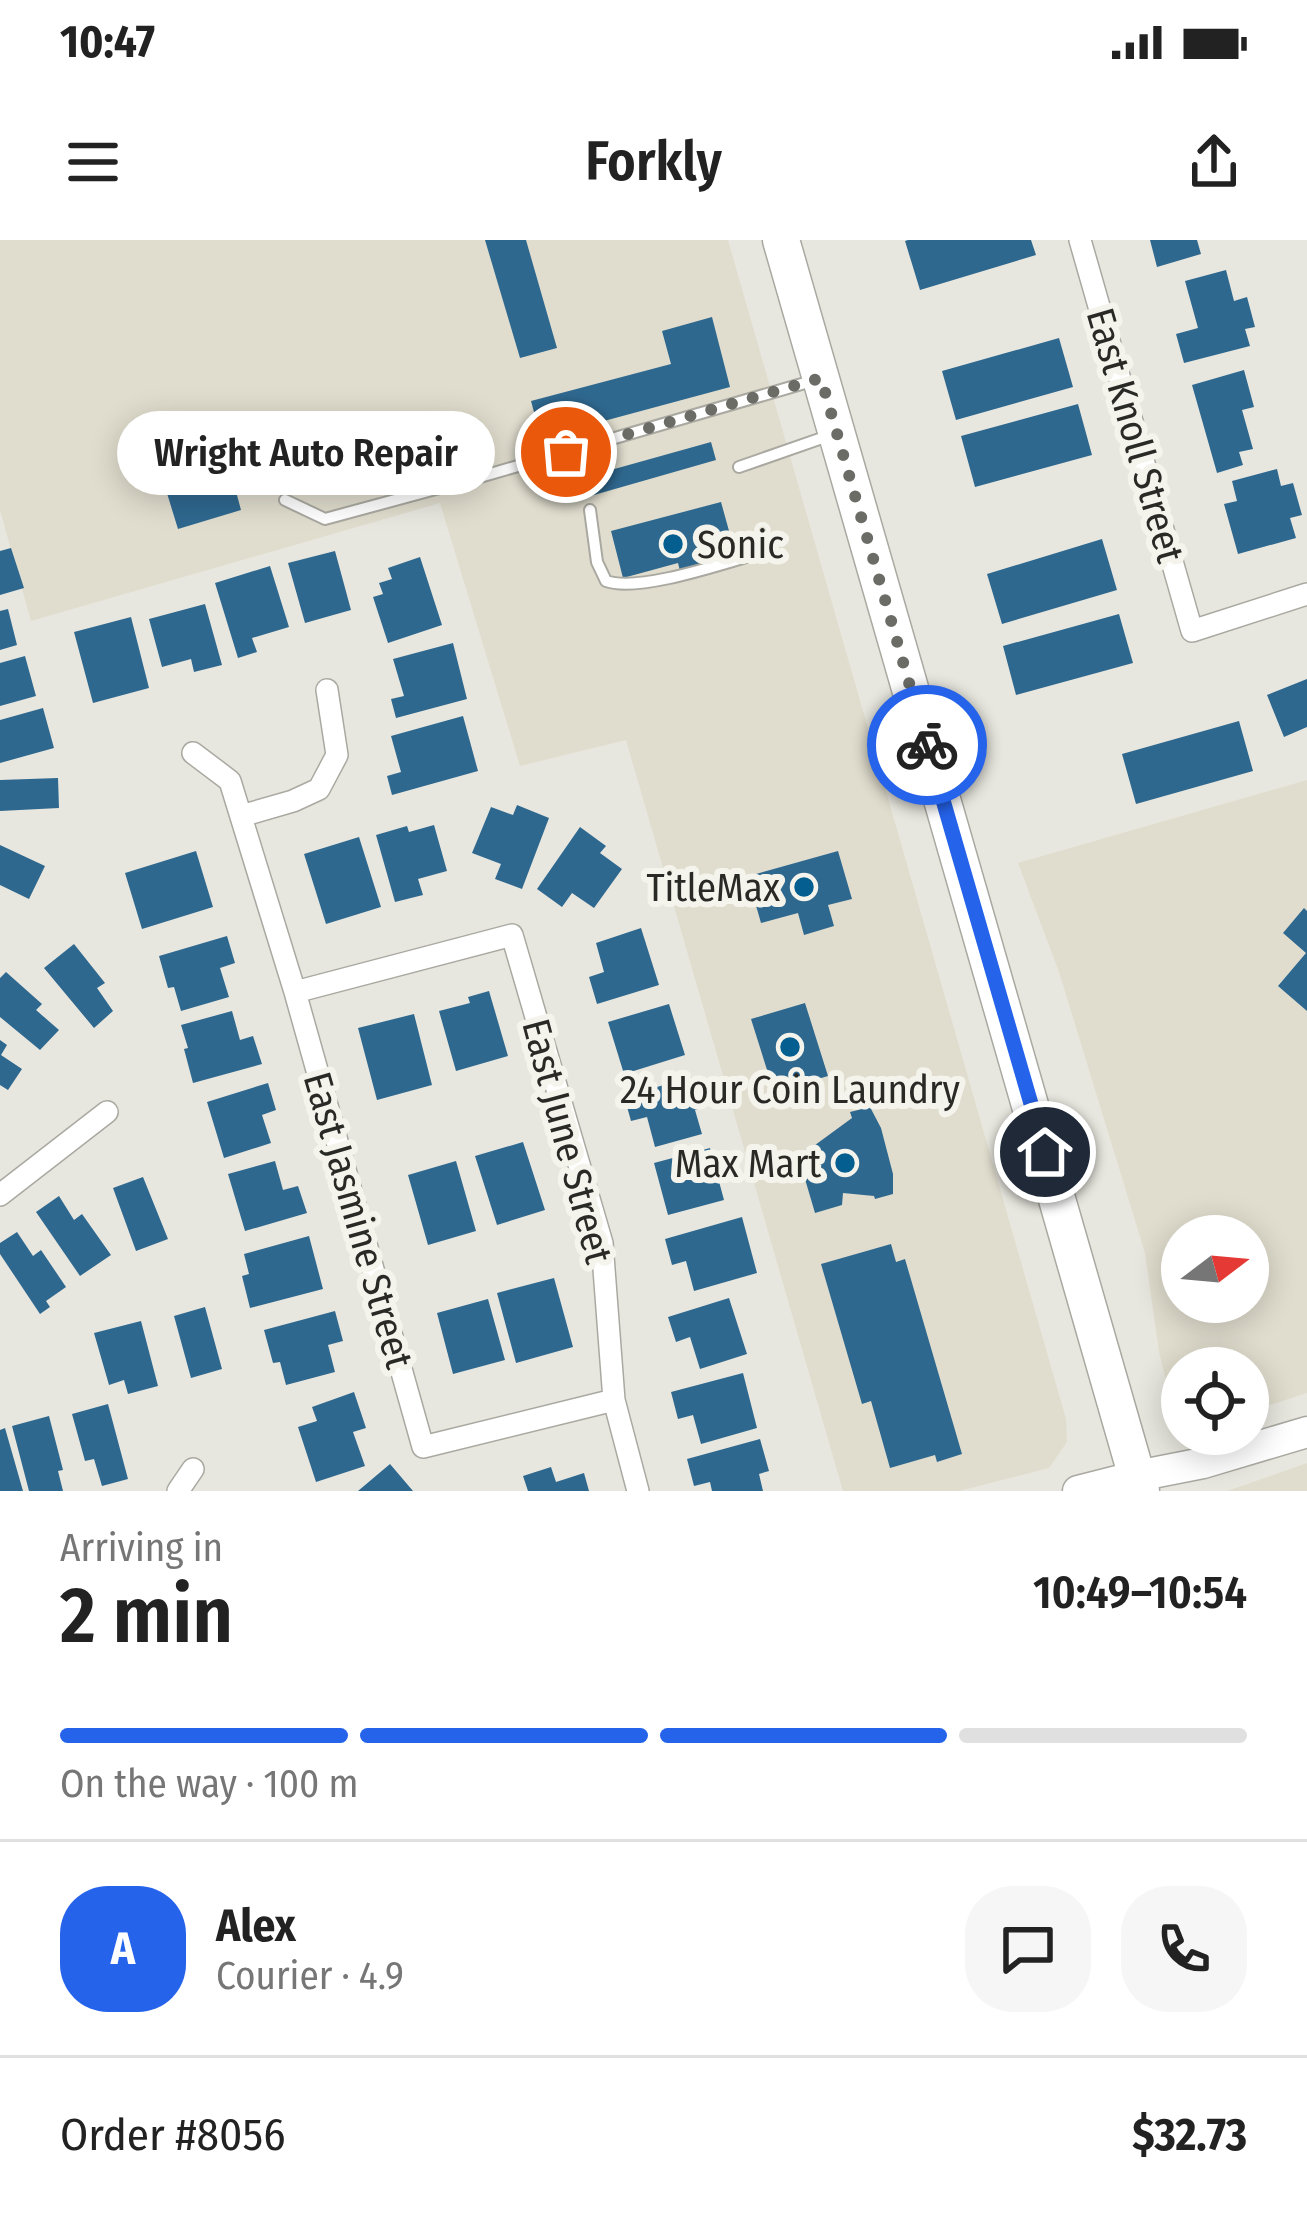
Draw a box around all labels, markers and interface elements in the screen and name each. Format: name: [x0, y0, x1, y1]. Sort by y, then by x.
text: 10:47: [60, 15, 155, 69]
icon: menu: [60, 129, 126, 195]
icon: share: [1181, 129, 1247, 195]
text: Forkly: [585, 130, 722, 194]
street label: East Knoll Street: [1077, 303, 1193, 568]
pin: [515, 401, 617, 503]
callout: Wright Auto Repair: [116, 410, 494, 494]
icon: bag: [533, 419, 599, 485]
text: Wright Auto Repair: [154, 430, 458, 476]
place label: Sonic: [697, 522, 784, 568]
marker: Sonic: [660, 531, 686, 557]
courier: [867, 685, 987, 805]
icon: bike: [894, 712, 960, 778]
place label: TitleMax: [646, 865, 780, 911]
marker: TitleMax: [791, 874, 817, 900]
street label: East June Street: [512, 1014, 622, 1269]
marker: 24 Hour Coin Laundry: [777, 1034, 803, 1060]
street label: East Jasmine Street: [294, 1067, 422, 1374]
place label: 24 Hour Coin Laundry: [620, 1067, 961, 1113]
pin: [994, 1101, 1096, 1203]
icon: home: [1012, 1119, 1078, 1185]
place label: Max Mart: [675, 1141, 821, 1187]
marker: Max Mart: [832, 1150, 858, 1176]
north arrow: [1161, 1215, 1269, 1323]
map controls: [1161, 1215, 1269, 1455]
button: locate: [1161, 1347, 1269, 1455]
text: Arriving in: [60, 1525, 223, 1571]
text: 10:49–10:54: [1033, 1566, 1247, 1620]
text: 2 min: [60, 1569, 233, 1663]
text: On the way · 100 m: [60, 1761, 359, 1807]
button: chat: [965, 1886, 1091, 2012]
button: phone: [1121, 1886, 1247, 2012]
text: Alex: [216, 1899, 296, 1953]
text: A: [111, 1922, 135, 1976]
text: Courier · 4.9: [216, 1953, 404, 1999]
text: Order #8056: [60, 2108, 286, 2162]
text: $32.73: [1132, 2108, 1247, 2162]

